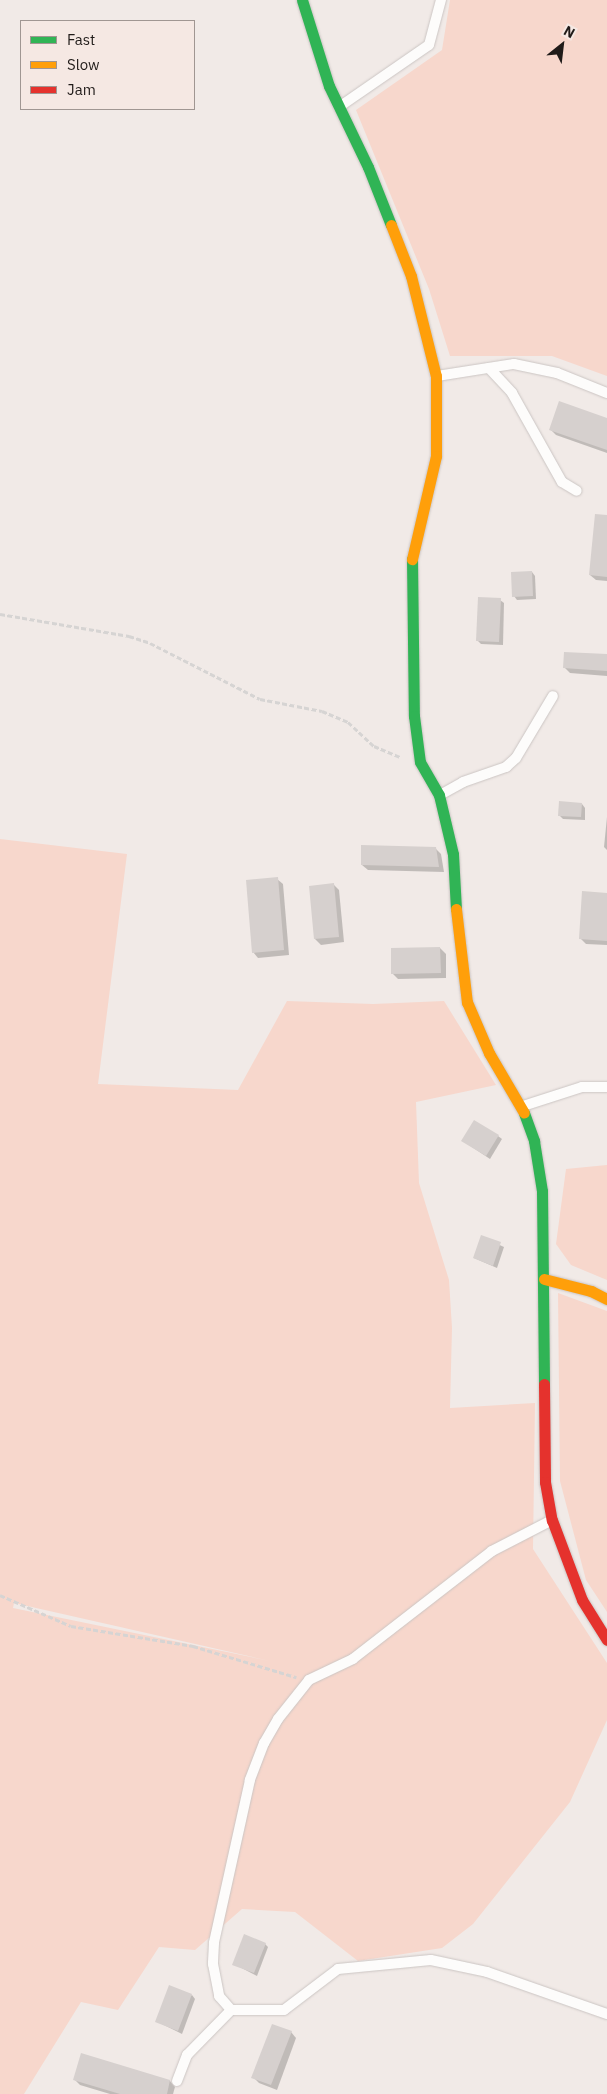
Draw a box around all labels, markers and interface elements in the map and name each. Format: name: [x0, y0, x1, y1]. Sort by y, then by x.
legend: [20, 20, 195, 110]
north arrow: [537, 20, 587, 70]
text: N: [560, 22, 578, 42]
text: Fast: [67, 30, 95, 49]
text: Slow: [67, 55, 100, 74]
text: Jam: [67, 80, 96, 99]

